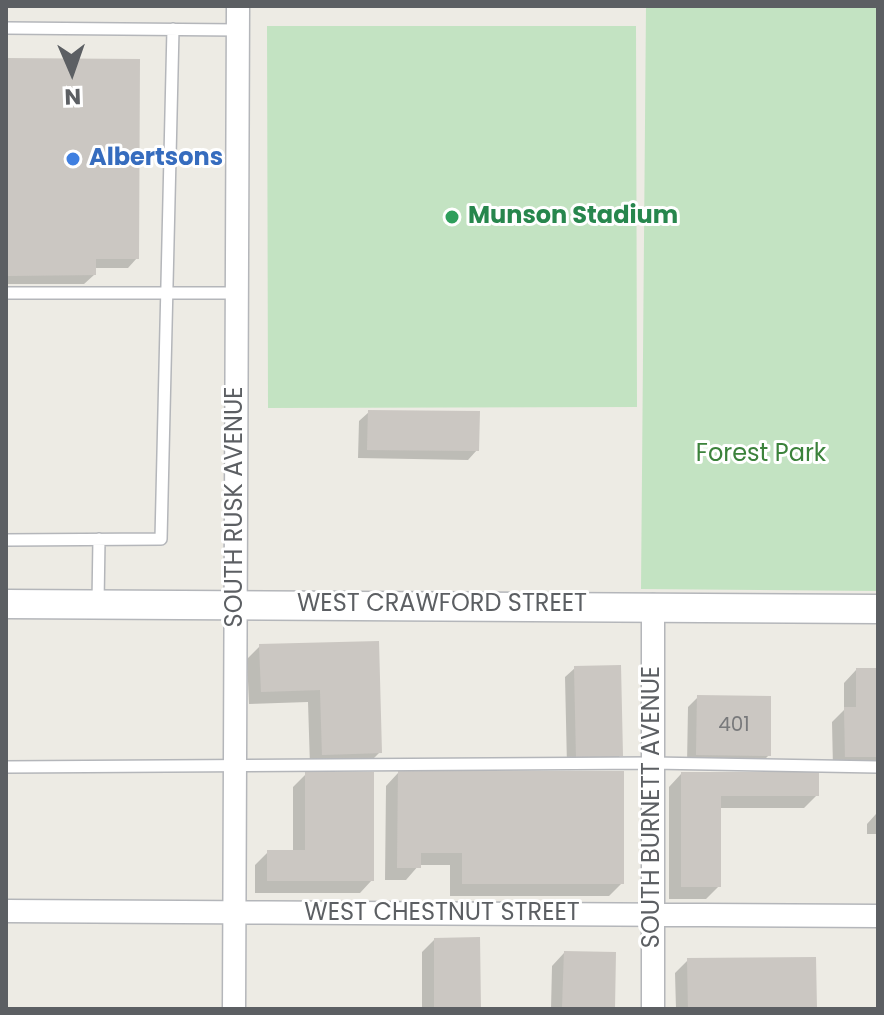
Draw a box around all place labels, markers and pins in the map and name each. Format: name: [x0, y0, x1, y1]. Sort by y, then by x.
place label: Albertsons: [89, 145, 223, 173]
marker: Albertsons: [64, 150, 82, 168]
place label: Munson Stadium: [468, 203, 678, 231]
marker: Munson Stadium: [443, 208, 461, 226]

